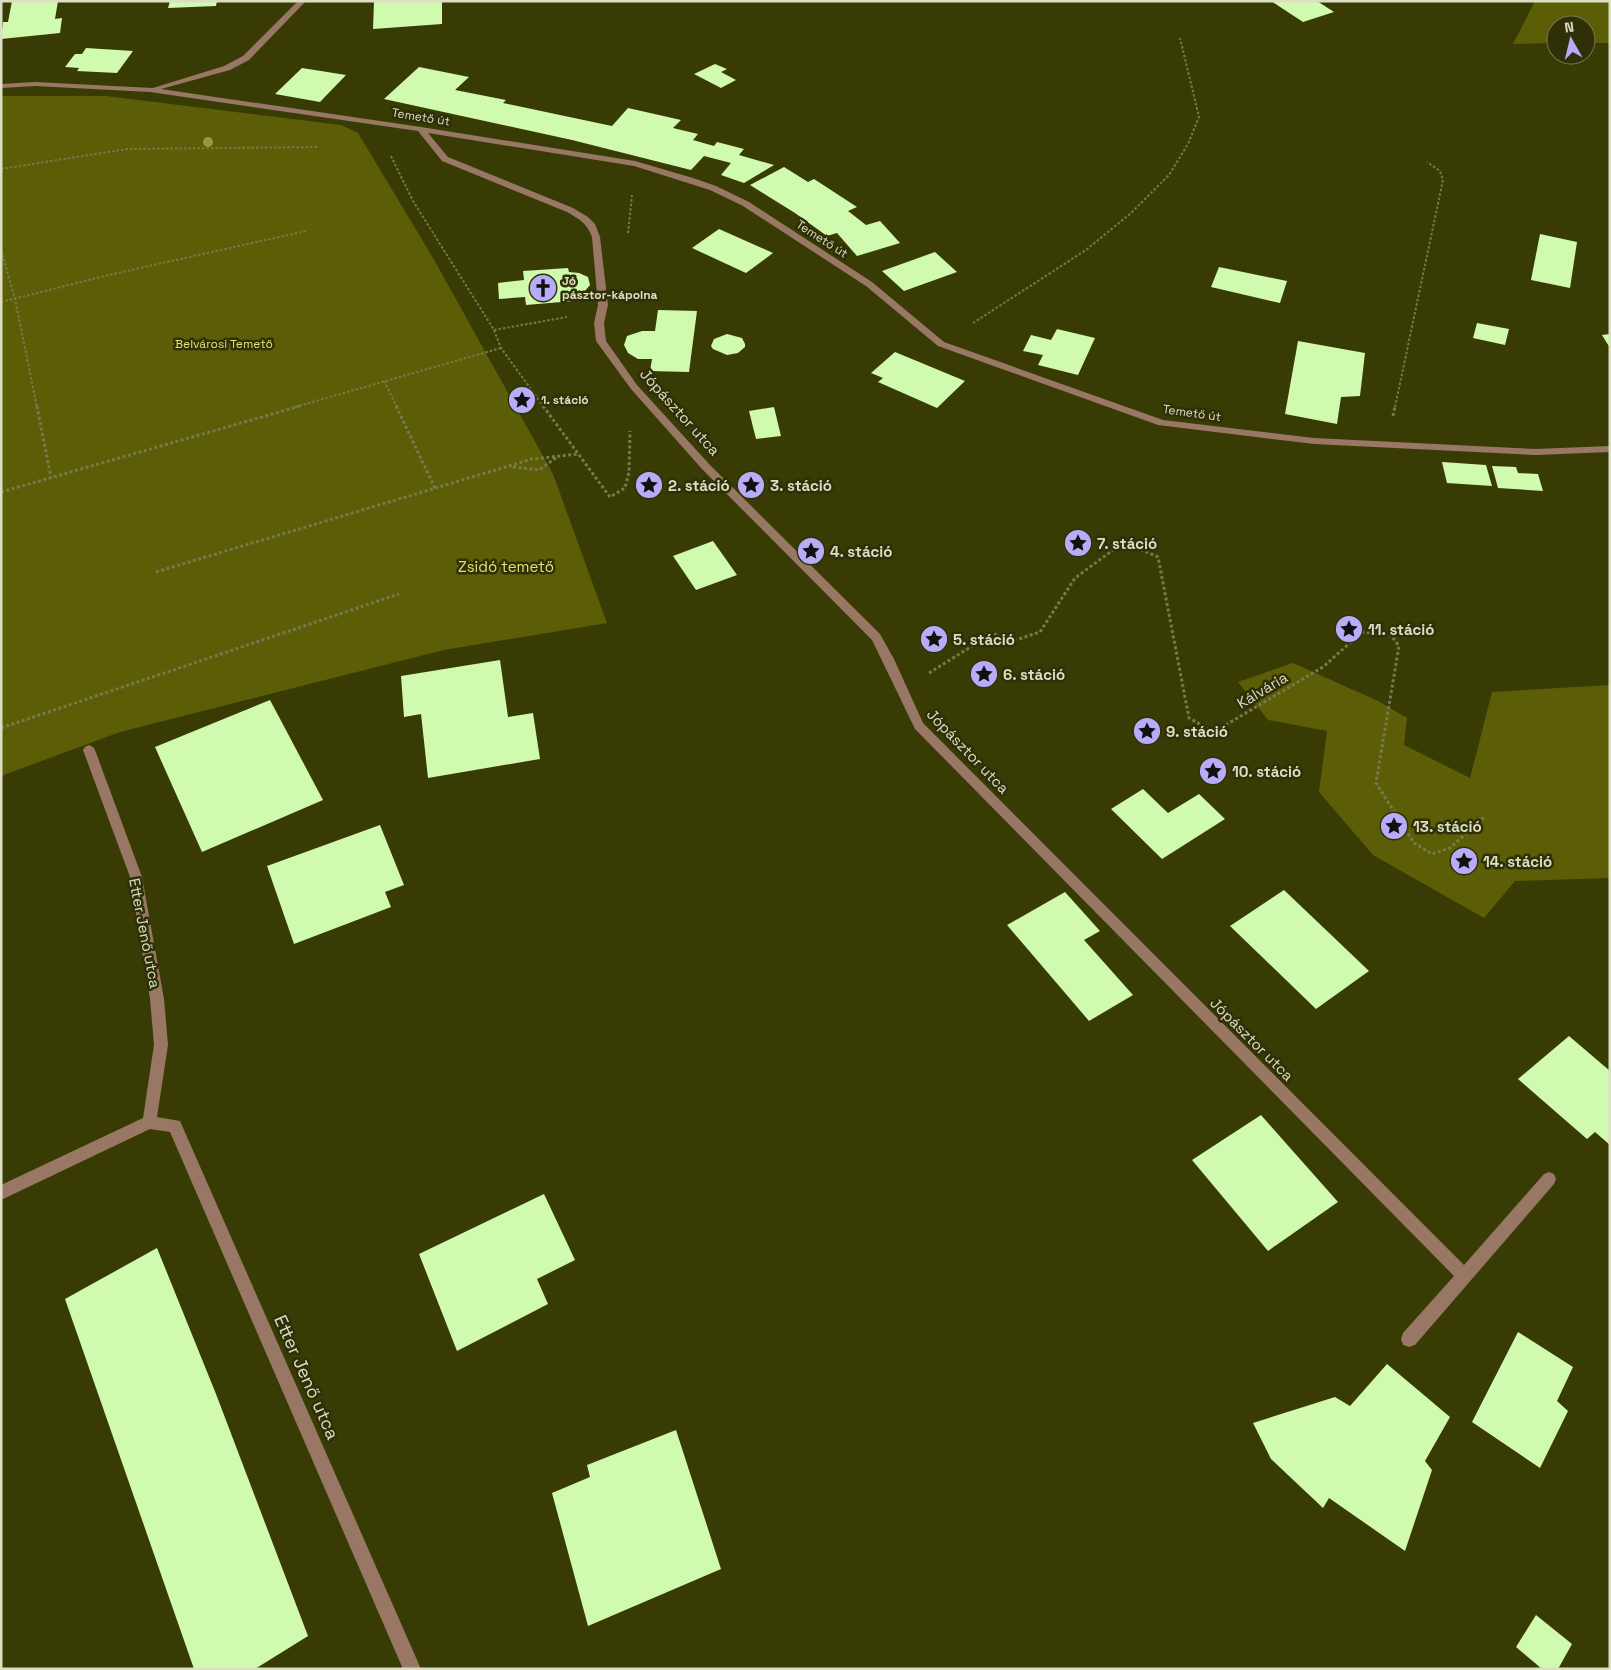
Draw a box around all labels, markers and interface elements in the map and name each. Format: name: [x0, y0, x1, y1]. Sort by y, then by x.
north arrow: [1546, 15, 1596, 65]
text: N: [1563, 18, 1575, 37]
street label: Temető út: [391, 104, 451, 130]
street label: Temető út: [793, 216, 851, 262]
church icon: Jó pásztor-kápolna: [528, 273, 558, 303]
place label: Jó pásztor-kápolna: [562, 273, 658, 303]
park label: Belvárosi Temető: [175, 336, 273, 352]
street label: Jópásztor utca: [636, 365, 724, 460]
place icon: 1. stáció: [507, 385, 537, 415]
place label: 1. stáció: [541, 392, 589, 408]
street label: Temető út: [1162, 401, 1222, 425]
place icon: 2. stáció: [634, 470, 664, 500]
place icon: 3. stáció: [736, 470, 766, 500]
place label: 2. stáció: [668, 476, 730, 495]
place label: 3. stáció: [770, 476, 832, 495]
place icon: 7. stáció: [1063, 528, 1093, 558]
place label: 7. stáció: [1097, 534, 1157, 553]
place icon: 4. stáció: [796, 536, 826, 566]
place label: 4. stáció: [830, 542, 892, 561]
park label: Zsidó temető: [458, 557, 554, 576]
place icon: 11. stáció: [1334, 614, 1364, 644]
place label: 11. stáció: [1368, 620, 1434, 639]
place icon: 5. stáció: [919, 624, 949, 654]
place label: 5. stáció: [953, 630, 1015, 649]
place icon: 6. stáció: [969, 659, 999, 689]
place label: 6. stáció: [1003, 665, 1065, 684]
street label: Kálvária: [1233, 667, 1291, 713]
street label: Jópásztor utca: [923, 705, 1013, 798]
place icon: 9. stáció: [1132, 716, 1162, 746]
place label: 9. stáció: [1166, 722, 1228, 741]
place icon: 10. stáció: [1198, 756, 1228, 786]
place label: 10. stáció: [1232, 762, 1301, 781]
place icon: 13. stáció: [1379, 811, 1409, 841]
place label: 13. stáció: [1413, 817, 1482, 836]
place icon: 14. stáció: [1449, 846, 1479, 876]
place label: 14. stáció: [1483, 852, 1552, 871]
street label: Etter Jenő utca: [125, 876, 165, 990]
street label: Jópásztor utca: [1206, 993, 1298, 1085]
street label: Etter Jenő utca: [269, 1311, 345, 1443]

